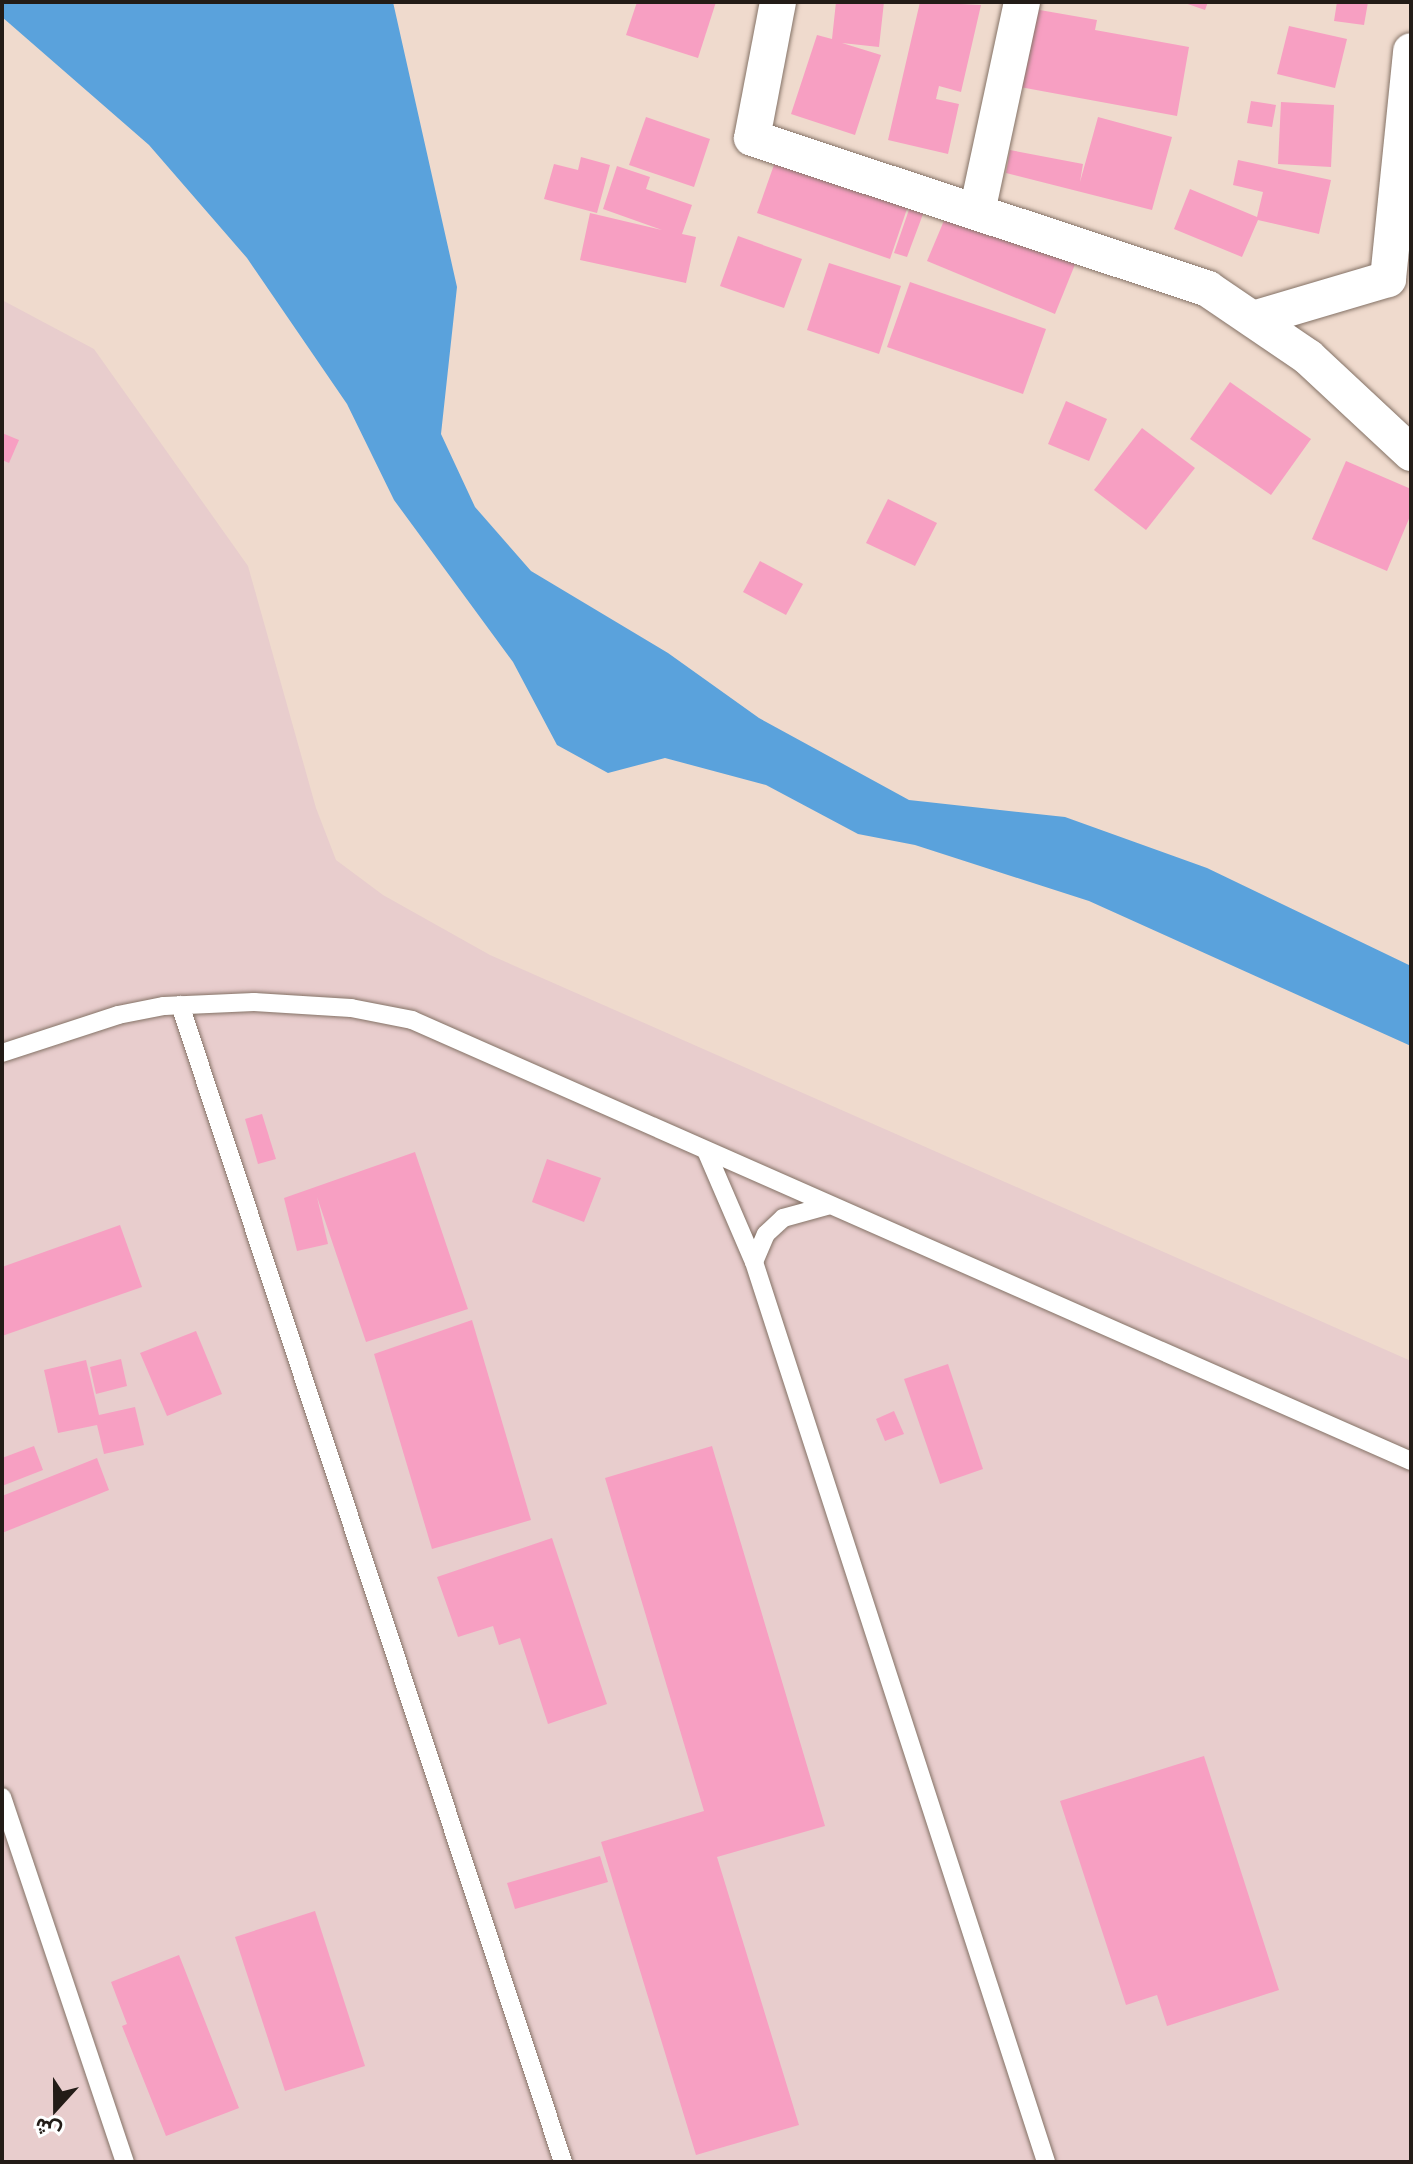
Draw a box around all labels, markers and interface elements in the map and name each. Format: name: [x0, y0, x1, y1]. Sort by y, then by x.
north arrow: [16, 2068, 96, 2148]
text: ش: [30, 2114, 64, 2147]

